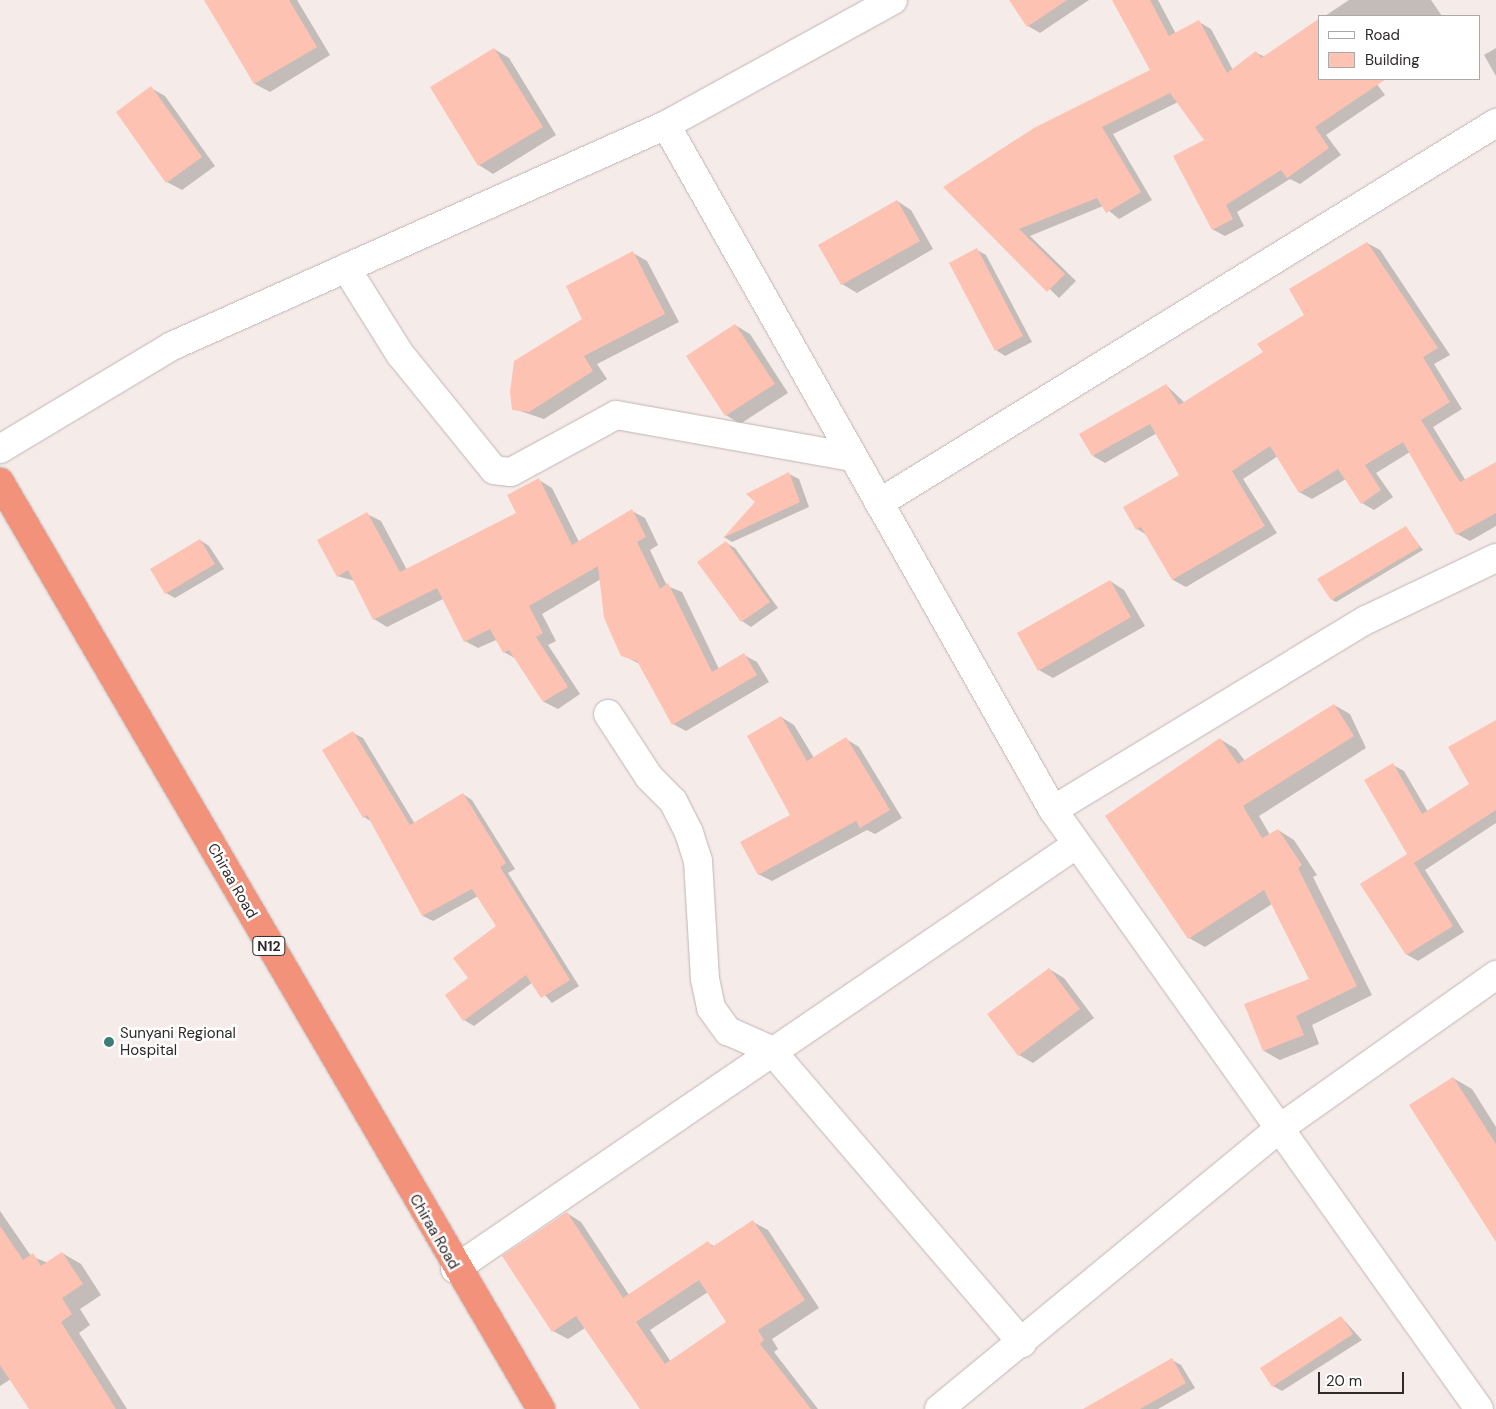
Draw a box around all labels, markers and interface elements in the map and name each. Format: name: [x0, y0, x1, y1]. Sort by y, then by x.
legend: [1318, 15, 1481, 80]
text: Road: [1365, 25, 1400, 45]
text: Building: [1365, 50, 1420, 70]
street label: Chiraa Road: [203, 840, 261, 922]
road number: N12: [252, 934, 286, 958]
place label: Sunyani Regional Hospital: [120, 1024, 236, 1059]
marker: Sunyani Regional Hospital: [102, 1035, 116, 1049]
street label: Chiraa Road: [405, 1191, 463, 1273]
scale bar: [1321, 1362, 1407, 1394]
text: 20 m: [1326, 1371, 1362, 1391]

